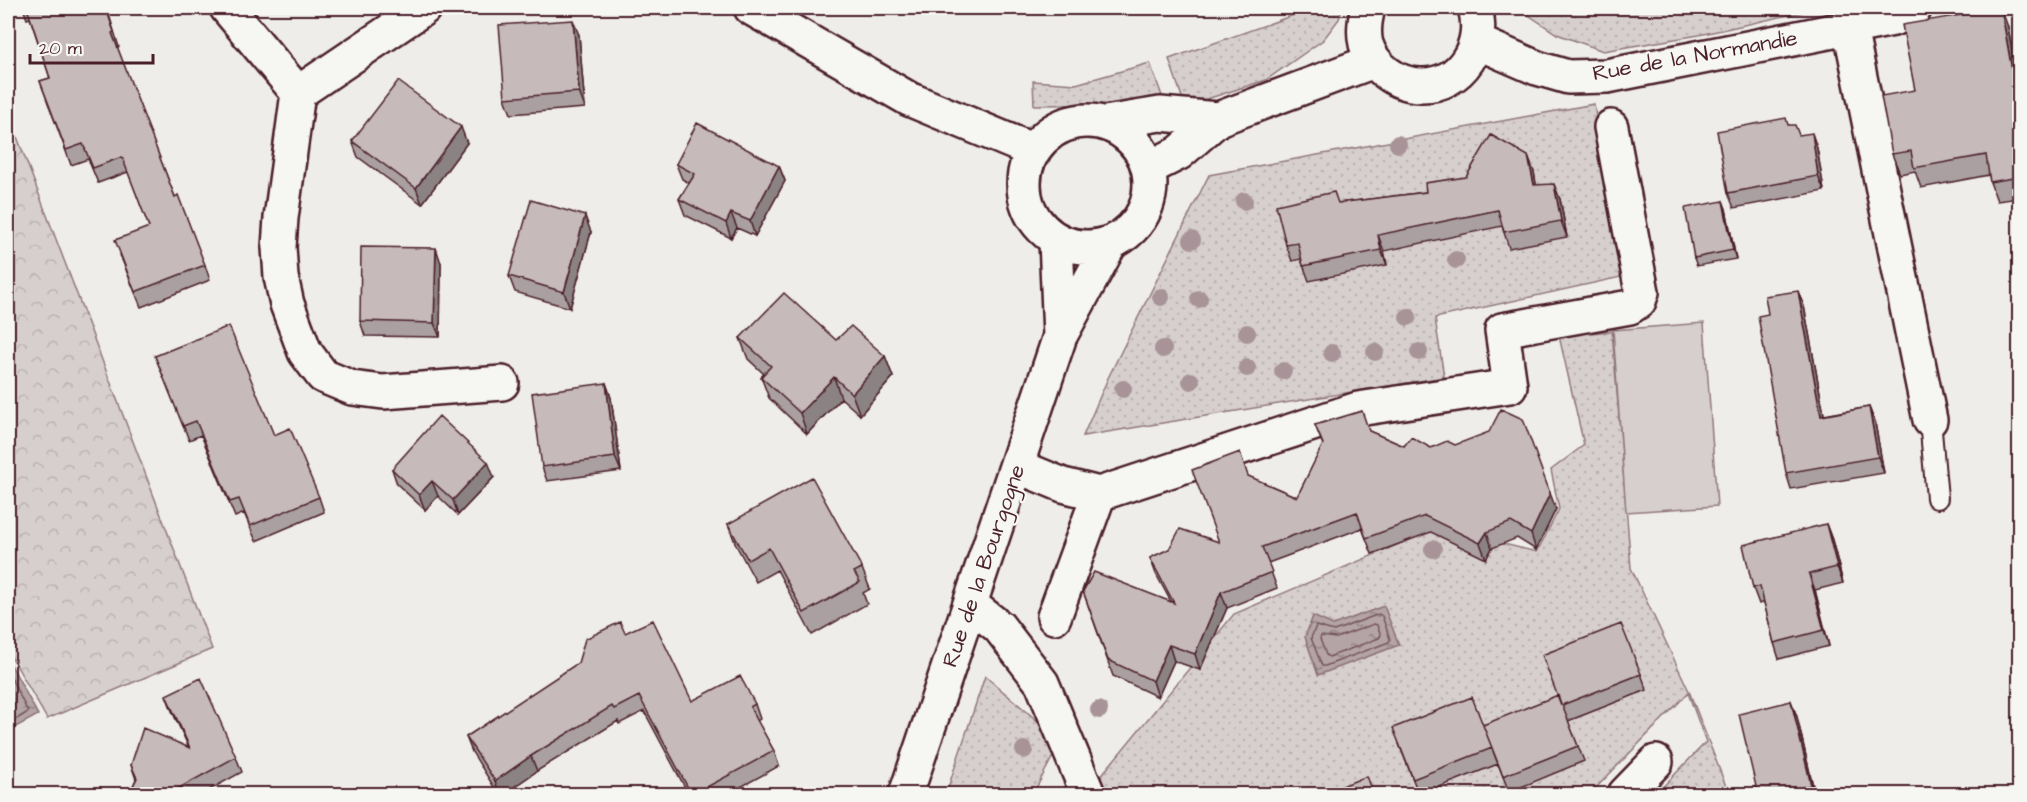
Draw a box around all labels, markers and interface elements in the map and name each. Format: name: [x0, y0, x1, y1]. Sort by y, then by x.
street label: Rue de la Normandie: [1590, 23, 1800, 89]
scale bar: [30, 27, 153, 65]
text: 20 m: [39, 36, 82, 61]
street label: Rue de la Bourgogne: [935, 460, 1034, 672]

